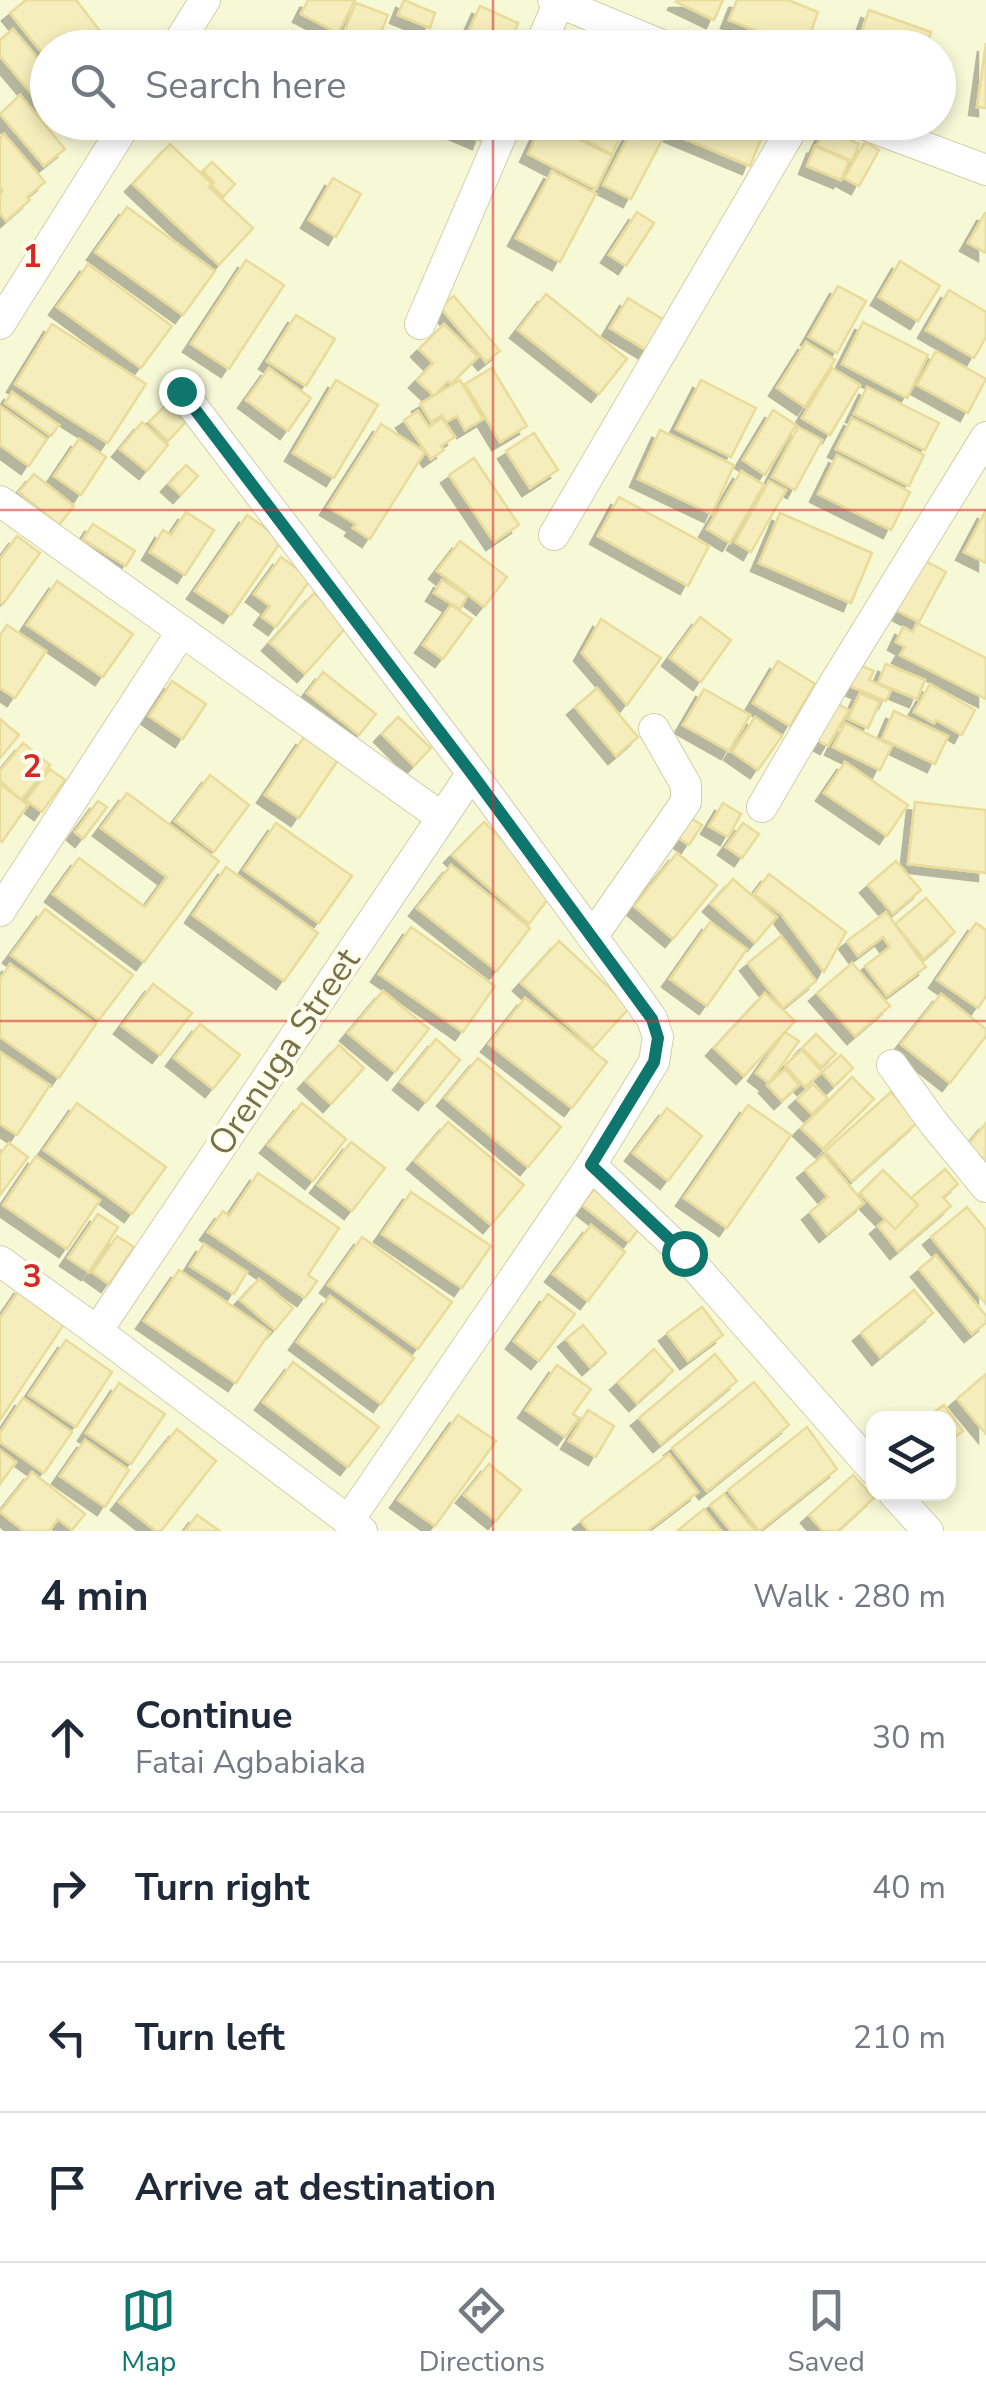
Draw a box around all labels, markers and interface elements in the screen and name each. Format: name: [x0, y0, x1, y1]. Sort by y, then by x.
search box: [30, 30, 956, 140]
icon: search: [65, 58, 120, 113]
text: Search here: [145, 60, 346, 111]
text: 1: [22, 235, 42, 278]
route end: [159, 369, 205, 415]
text: 2: [22, 745, 42, 788]
street label: Orenuga Street: [197, 938, 371, 1165]
route start: [662, 1231, 708, 1277]
text: 3: [22, 1255, 42, 1298]
map controls: [866, 1411, 956, 1501]
button: layers: [866, 1411, 956, 1501]
text: 4 min: [40, 1568, 149, 1625]
text: Walk · 280 m: [753, 1575, 946, 1618]
text: Continue: [135, 1690, 293, 1741]
icon: ahead: [40, 1710, 95, 1765]
text: 30 m: [872, 1716, 946, 1759]
text: Fatai Agbabiaka: [135, 1741, 366, 1784]
icon: right: [40, 1860, 95, 1915]
text: Turn right: [135, 1862, 310, 1913]
text: 40 m: [872, 1866, 946, 1909]
icon: left: [40, 2010, 95, 2065]
text: Turn left: [135, 2012, 285, 2063]
text: 210 m: [853, 2016, 946, 2059]
icon: arrive: [40, 2160, 95, 2215]
text: Arrive at destination: [135, 2162, 496, 2213]
tab: Map: [121, 2283, 176, 2381]
tab: Directions: [419, 2283, 545, 2381]
tab: Saved: [787, 2283, 865, 2381]

